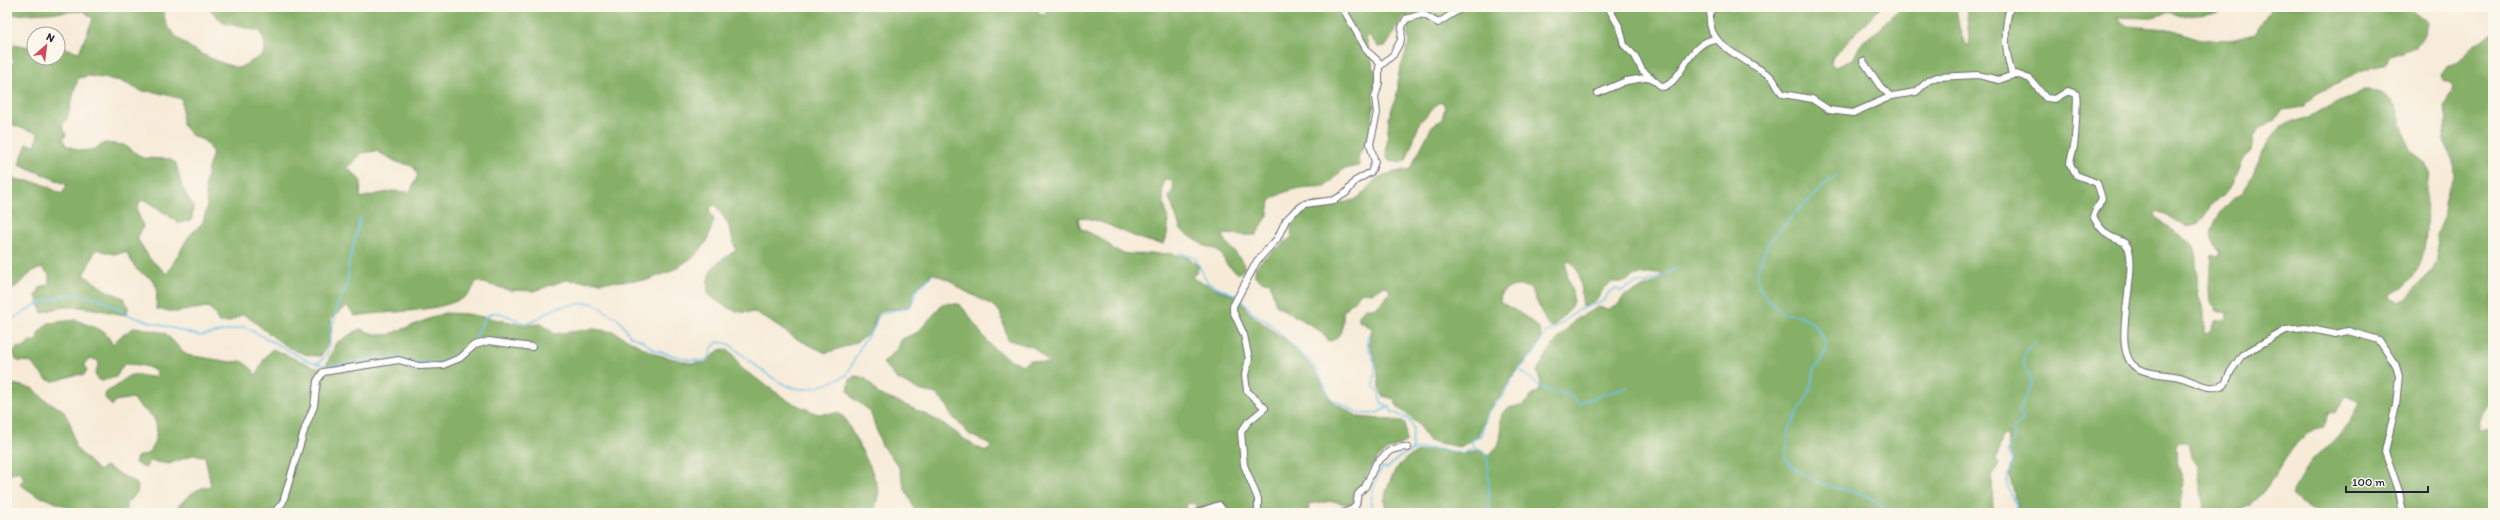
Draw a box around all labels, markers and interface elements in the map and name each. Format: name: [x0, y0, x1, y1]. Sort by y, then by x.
north arrow: [26, 26, 66, 66]
text: N: [44, 30, 57, 45]
scale bar: [2346, 468, 2428, 494]
text: 100 m: [2352, 475, 2385, 489]

